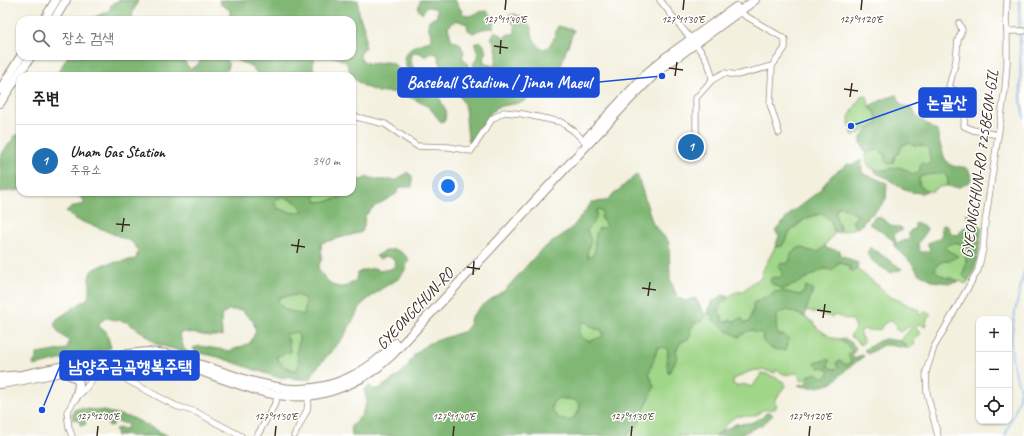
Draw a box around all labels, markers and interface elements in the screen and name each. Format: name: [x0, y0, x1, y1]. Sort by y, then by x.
text: 127°11'40"E: [483, 13, 528, 26]
text: 127°11'30"E: [661, 13, 706, 26]
text: 127°11'20"E: [839, 13, 884, 26]
search box: [16, 16, 356, 60]
icon: search: [30, 27, 52, 49]
text: 장소 검색: [62, 29, 114, 48]
callout: Baseball Stadium / Jinan Maeul: [398, 68, 599, 97]
street label: GYEONGCHUN-RO 725BEON-GIL: [957, 68, 1003, 259]
text: Baseball Stadium / Jinan Maeul: [407, 72, 594, 93]
text: 주변: [32, 88, 59, 109]
callout: 논골산: [919, 88, 976, 117]
text: 논골산: [926, 92, 968, 113]
pin: 1: [678, 132, 704, 162]
text: Unam Gas Station: [70, 143, 165, 162]
text: 1: [42, 153, 48, 169]
text: 340 m: [312, 153, 340, 169]
text: 주유소: [70, 162, 101, 178]
your location: [438, 176, 458, 196]
street label: GYEONGCHUN-RO: [372, 262, 459, 354]
map controls: [976, 316, 1012, 424]
button: +: [976, 316, 1012, 352]
callout: 남양주금곡행복주택: [60, 351, 199, 380]
button: −: [976, 352, 1012, 388]
text: 남양주금곡행복주택: [68, 356, 192, 377]
button: locate: [976, 388, 1012, 424]
text: 127°12'00"E: [76, 410, 121, 423]
text: 127°11'50"E: [254, 410, 299, 423]
text: 127°11'40"E: [432, 410, 477, 423]
text: 127°11'30"E: [610, 410, 655, 423]
text: 127°11'20"E: [788, 410, 833, 423]

